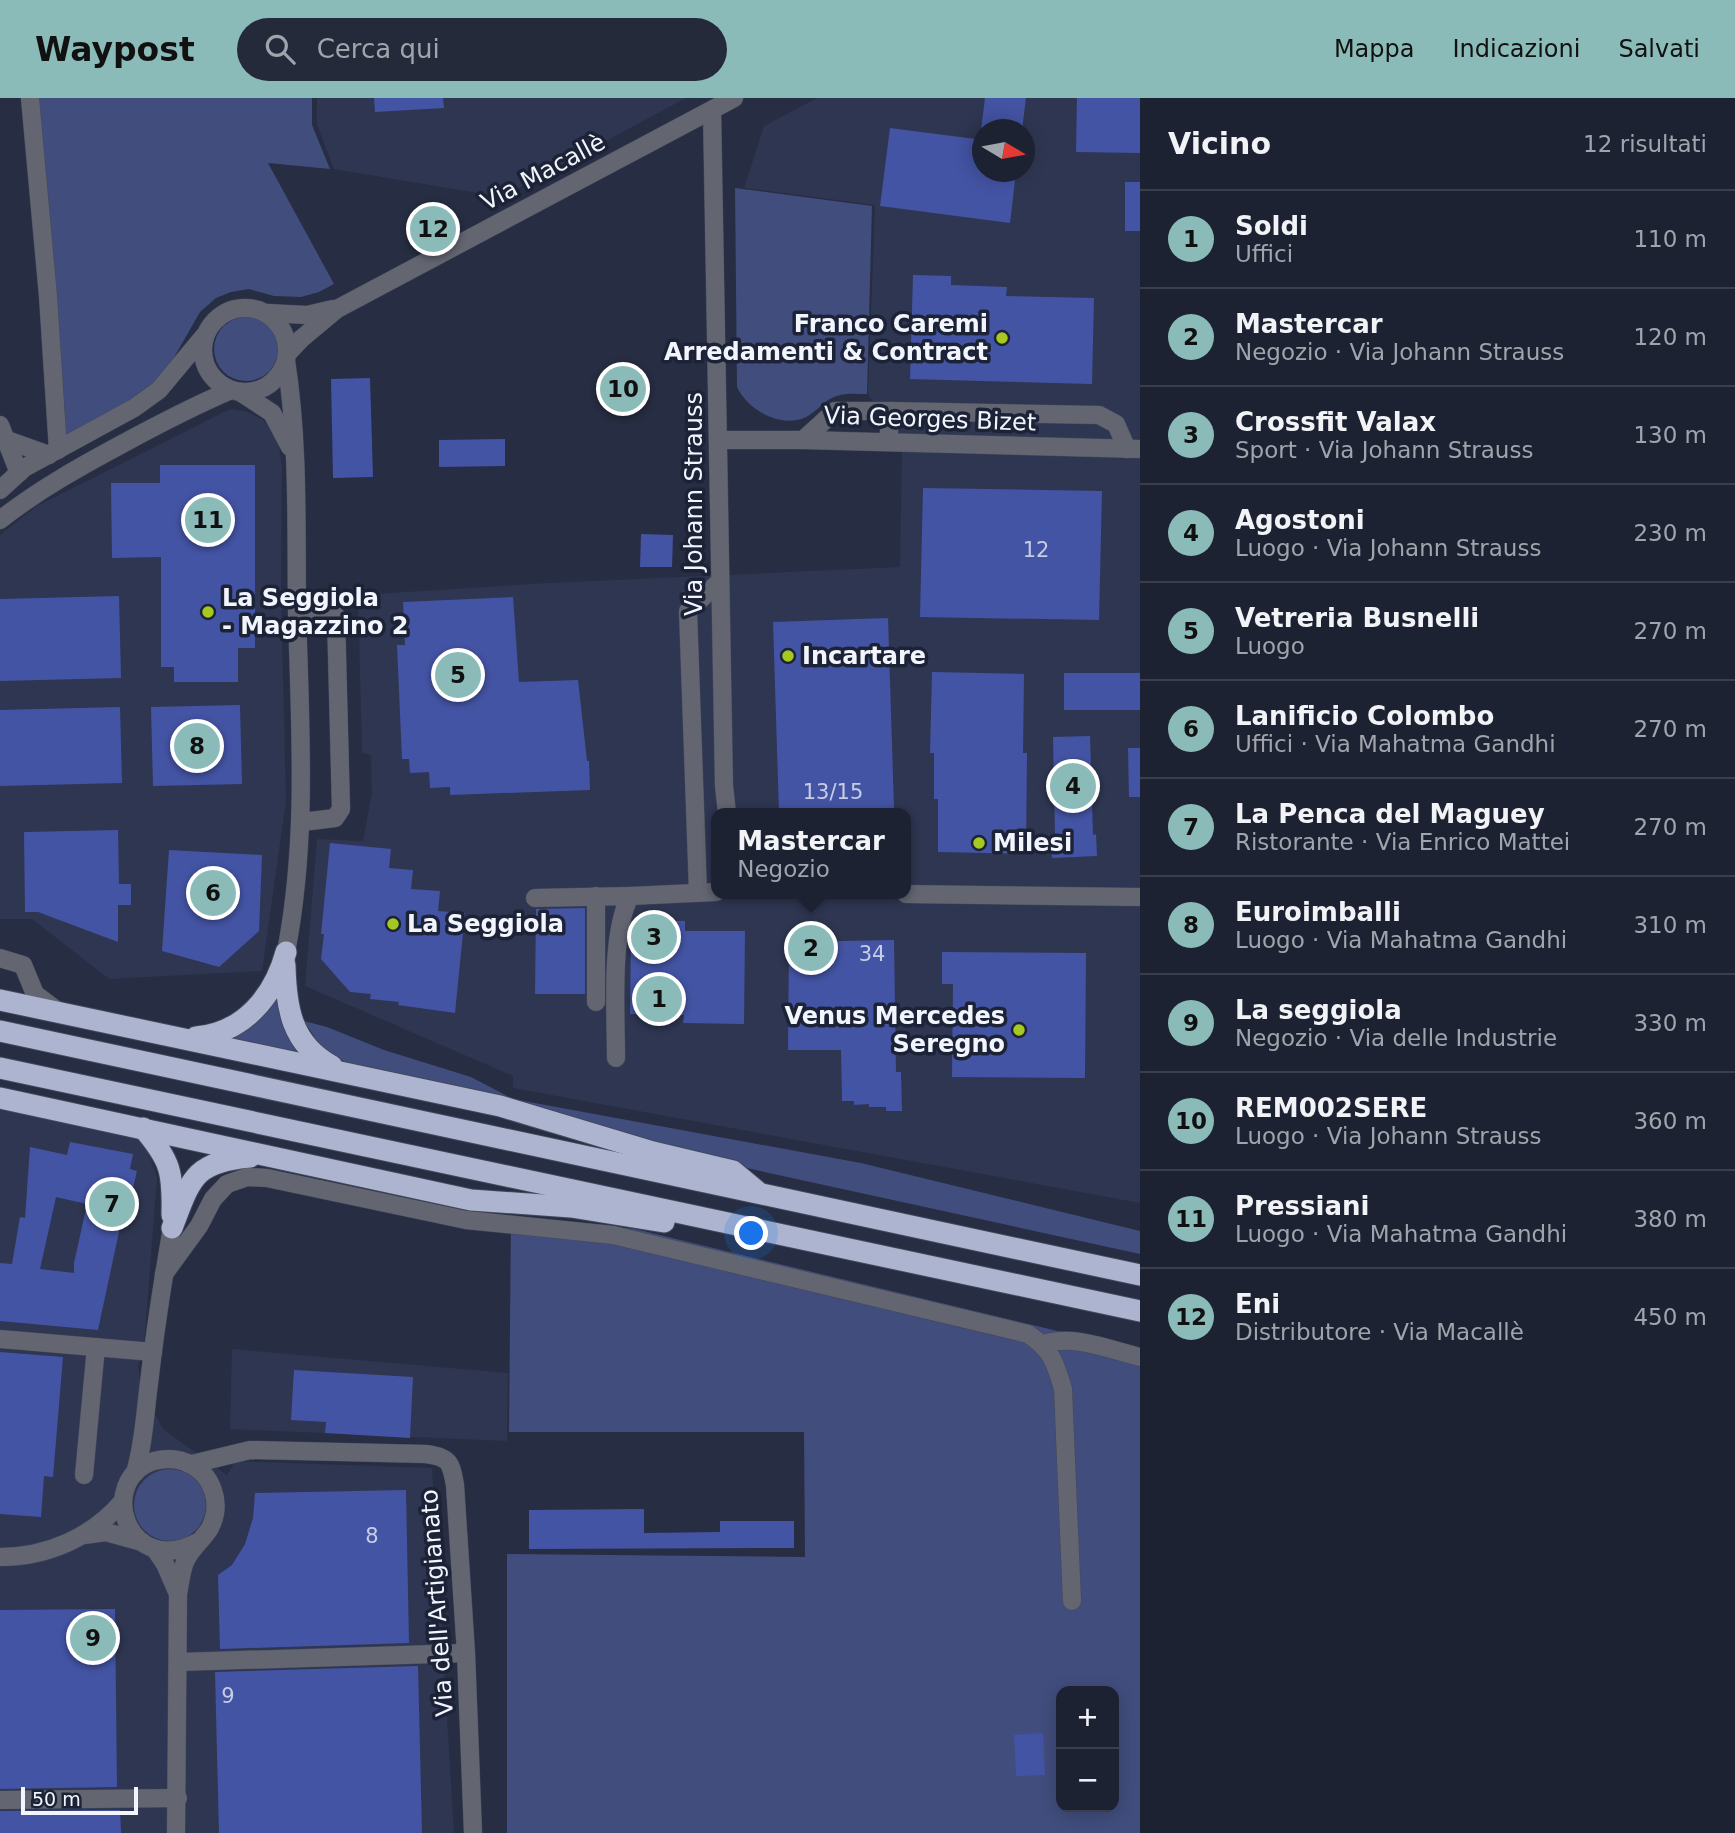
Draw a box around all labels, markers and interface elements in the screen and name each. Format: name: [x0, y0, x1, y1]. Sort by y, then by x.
search box: [237, 18, 727, 81]
text: Waypost: [35, 30, 195, 69]
icon: search: [261, 30, 299, 68]
text: Cerca qui: [317, 34, 440, 64]
text: Mappa: [1334, 35, 1414, 63]
text: Indicazioni: [1452, 35, 1580, 63]
text: Salvati: [1618, 35, 1700, 63]
north arrow: [972, 119, 1035, 182]
text: Vicino: [1168, 126, 1271, 161]
street label: Via Macallè: [476, 128, 610, 216]
text: 12 risultati: [1583, 131, 1707, 157]
pin: 12: [410, 203, 456, 255]
text: Soldi: [1235, 211, 1308, 241]
text: 1: [1183, 226, 1199, 252]
text: 110 m: [1633, 226, 1707, 252]
text: Uffici: [1235, 241, 1293, 267]
text: Mastercar: [1235, 309, 1383, 339]
place label: Franco Caremi Arredamenti & Contract: [664, 310, 988, 366]
text: 2: [1183, 324, 1199, 350]
text: 120 m: [1633, 324, 1707, 350]
marker: Franco Caremi Arredamenti & Contract: [994, 330, 1010, 346]
text: Negozio · Via Johann Strauss: [1235, 339, 1564, 365]
pin: 10: [600, 363, 646, 415]
street label: Via Johann Strauss: [680, 392, 708, 616]
street label: Via Georges Bizet: [823, 401, 1037, 437]
text: Crossfit Valax: [1235, 407, 1436, 437]
text: 3: [1183, 422, 1199, 448]
text: 130 m: [1633, 422, 1707, 448]
text: Sport · Via Johann Strauss: [1235, 437, 1533, 463]
pin: 11: [185, 494, 231, 546]
text: Agostoni: [1235, 505, 1365, 535]
text: 4: [1183, 520, 1199, 546]
text: 230 m: [1633, 520, 1707, 546]
text: Luogo · Via Johann Strauss: [1235, 535, 1541, 561]
house number: 12: [1023, 538, 1049, 562]
place label: La Seggiola - Magazzino 2: [222, 584, 409, 640]
text: Vetreria Busnelli: [1235, 603, 1479, 633]
marker: La Seggiola - Magazzino 2: [200, 604, 216, 620]
text: 5: [1183, 618, 1199, 644]
text: 270 m: [1633, 618, 1707, 644]
text: Luogo: [1235, 633, 1305, 659]
place label: Incartare: [802, 642, 926, 670]
marker: Incartare: [780, 648, 796, 664]
pin: 5: [435, 649, 481, 701]
text: Lanificio Colombo: [1235, 701, 1494, 731]
text: 6: [1183, 716, 1199, 742]
text: 270 m: [1633, 716, 1707, 742]
pin: 8: [174, 720, 220, 772]
text: Uffici · Via Mahatma Gandhi: [1235, 731, 1556, 757]
pin: 4: [1050, 760, 1096, 812]
house number: 13/15: [803, 780, 863, 804]
text: La Penca del Maguey: [1235, 799, 1545, 829]
popup: [711, 808, 911, 899]
text: 7: [1183, 814, 1199, 840]
text: 270 m: [1633, 814, 1707, 840]
text: Mastercar: [737, 826, 885, 856]
place label: Milesi: [993, 829, 1072, 857]
text: Ristorante · Via Enrico Mattei: [1235, 829, 1570, 855]
marker: Milesi: [971, 835, 987, 851]
text: Negozio: [737, 856, 830, 882]
pin: 6: [190, 867, 236, 919]
text: Euroimballi: [1235, 897, 1401, 927]
place label: La Seggiola: [407, 910, 564, 938]
pin: 3: [631, 911, 677, 963]
text: 8: [1183, 912, 1199, 938]
text: 310 m: [1633, 912, 1707, 938]
marker: La Seggiola: [385, 916, 401, 932]
pin: 2: [788, 922, 834, 974]
text: Luogo · Via Mahatma Gandhi: [1235, 927, 1567, 953]
house number: 34: [859, 942, 885, 966]
pin: 1: [636, 973, 682, 1025]
text: La seggiola: [1235, 995, 1402, 1025]
place label: Venus Mercedes Seregno: [784, 1002, 1005, 1058]
text: 9: [1183, 1010, 1199, 1036]
text: 330 m: [1633, 1010, 1707, 1036]
marker: Venus Mercedes Seregno: [1011, 1022, 1027, 1038]
text: Negozio · Via delle Industrie: [1235, 1025, 1557, 1051]
text: REM002SERE: [1235, 1093, 1427, 1123]
text: 10: [1175, 1108, 1207, 1134]
text: 360 m: [1633, 1108, 1707, 1134]
text: Luogo · Via Johann Strauss: [1235, 1123, 1541, 1149]
pin: 7: [89, 1178, 135, 1230]
text: Pressiani: [1235, 1191, 1369, 1221]
text: 11: [1175, 1206, 1207, 1232]
text: 380 m: [1633, 1206, 1707, 1232]
your location: [734, 1216, 768, 1250]
text: Luogo · Via Mahatma Gandhi: [1235, 1221, 1567, 1247]
text: Eni: [1235, 1289, 1280, 1319]
text: 12: [1175, 1304, 1207, 1330]
text: 450 m: [1633, 1304, 1707, 1330]
text: Distributore · Via Macallè: [1235, 1319, 1524, 1345]
street label: Via dell'Artigianato: [415, 1488, 459, 1718]
house number: 8: [365, 1524, 379, 1548]
pin: 9: [70, 1612, 116, 1664]
house number: 9: [221, 1684, 235, 1708]
map controls: [1056, 1686, 1119, 1812]
button: +: [1056, 1686, 1119, 1749]
button: −: [1056, 1749, 1119, 1812]
scale bar: [21, 1784, 138, 1816]
text: 50 m: [32, 1788, 81, 1810]

